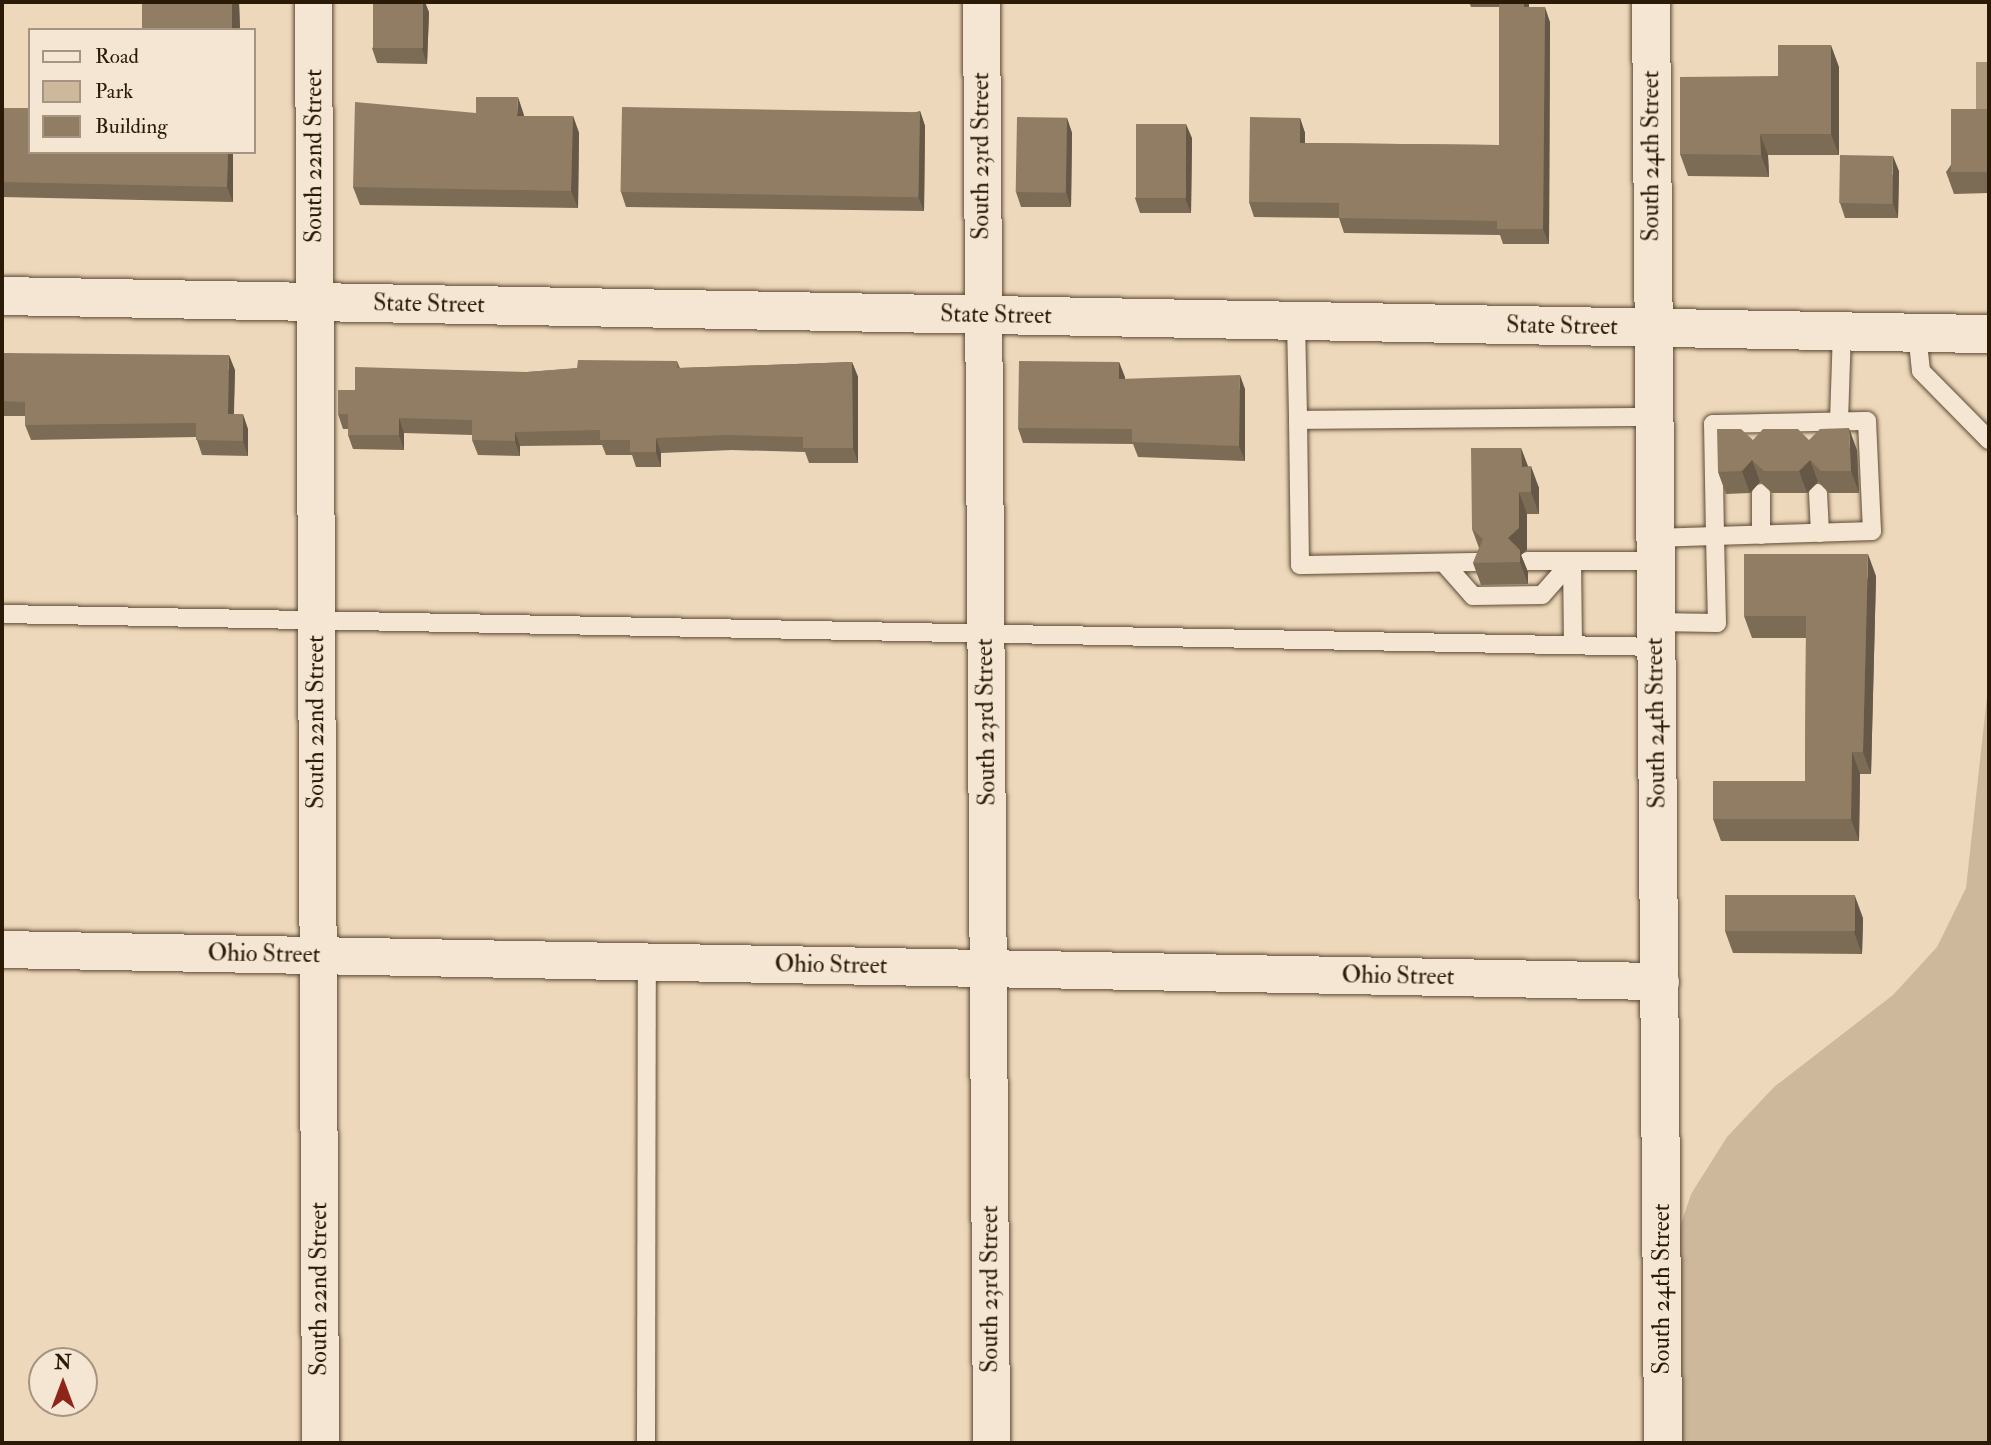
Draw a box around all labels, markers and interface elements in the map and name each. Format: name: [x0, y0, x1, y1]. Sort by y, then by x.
legend: [28, 28, 256, 154]
text: Road: [95, 43, 139, 70]
street label: South 22nd Street: [300, 69, 328, 243]
street label: South 24th Street: [1637, 70, 1665, 242]
street label: South 23rd Street: [967, 72, 995, 240]
text: Park: [95, 78, 133, 105]
text: Building: [95, 113, 168, 140]
street label: State Street: [373, 289, 485, 319]
street label: State Street: [940, 300, 1052, 330]
street label: State Street: [1506, 311, 1618, 341]
street label: South 22nd Street: [302, 635, 330, 809]
street label: South 24th Street: [1640, 637, 1672, 809]
street label: South 23rd Street: [970, 638, 1002, 806]
street label: Ohio Street: [207, 939, 321, 969]
street label: Ohio Street: [774, 950, 888, 980]
street label: Ohio Street: [1341, 961, 1455, 991]
street label: South 22nd Street: [305, 1202, 333, 1376]
street label: South 24th Street: [1648, 1203, 1676, 1375]
street label: South 23rd Street: [976, 1205, 1004, 1373]
north arrow: [28, 1347, 98, 1417]
text: N: [54, 1351, 72, 1375]

